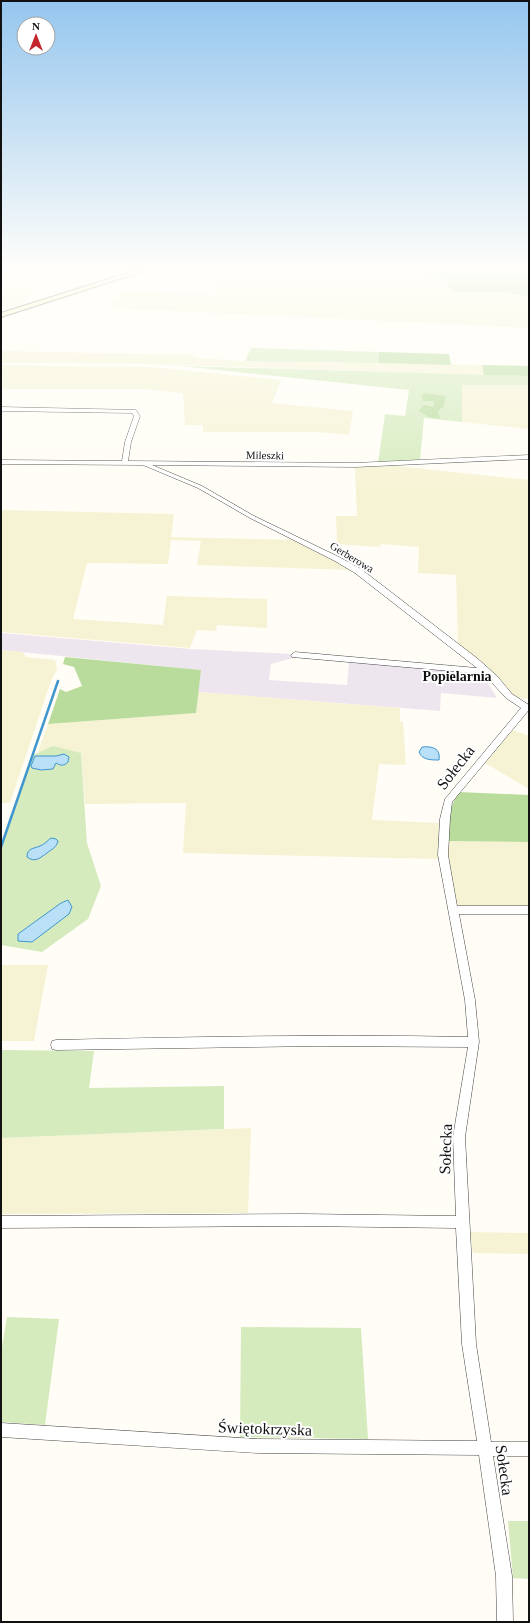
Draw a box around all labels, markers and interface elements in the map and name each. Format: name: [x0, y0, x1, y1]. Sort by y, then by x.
north arrow: [16, 16, 56, 56]
text: N: [32, 20, 40, 32]
street label: Mileszki: [246, 449, 284, 461]
street label: Gerberowa: [328, 539, 376, 575]
district label: Popielarnia: [422, 669, 492, 684]
street label: Sołecka: [433, 742, 478, 792]
street label: Sołecka: [436, 1123, 455, 1175]
street label: Świętokrzyska: [218, 1417, 312, 1440]
street label: Sołecka: [493, 1444, 516, 1496]

